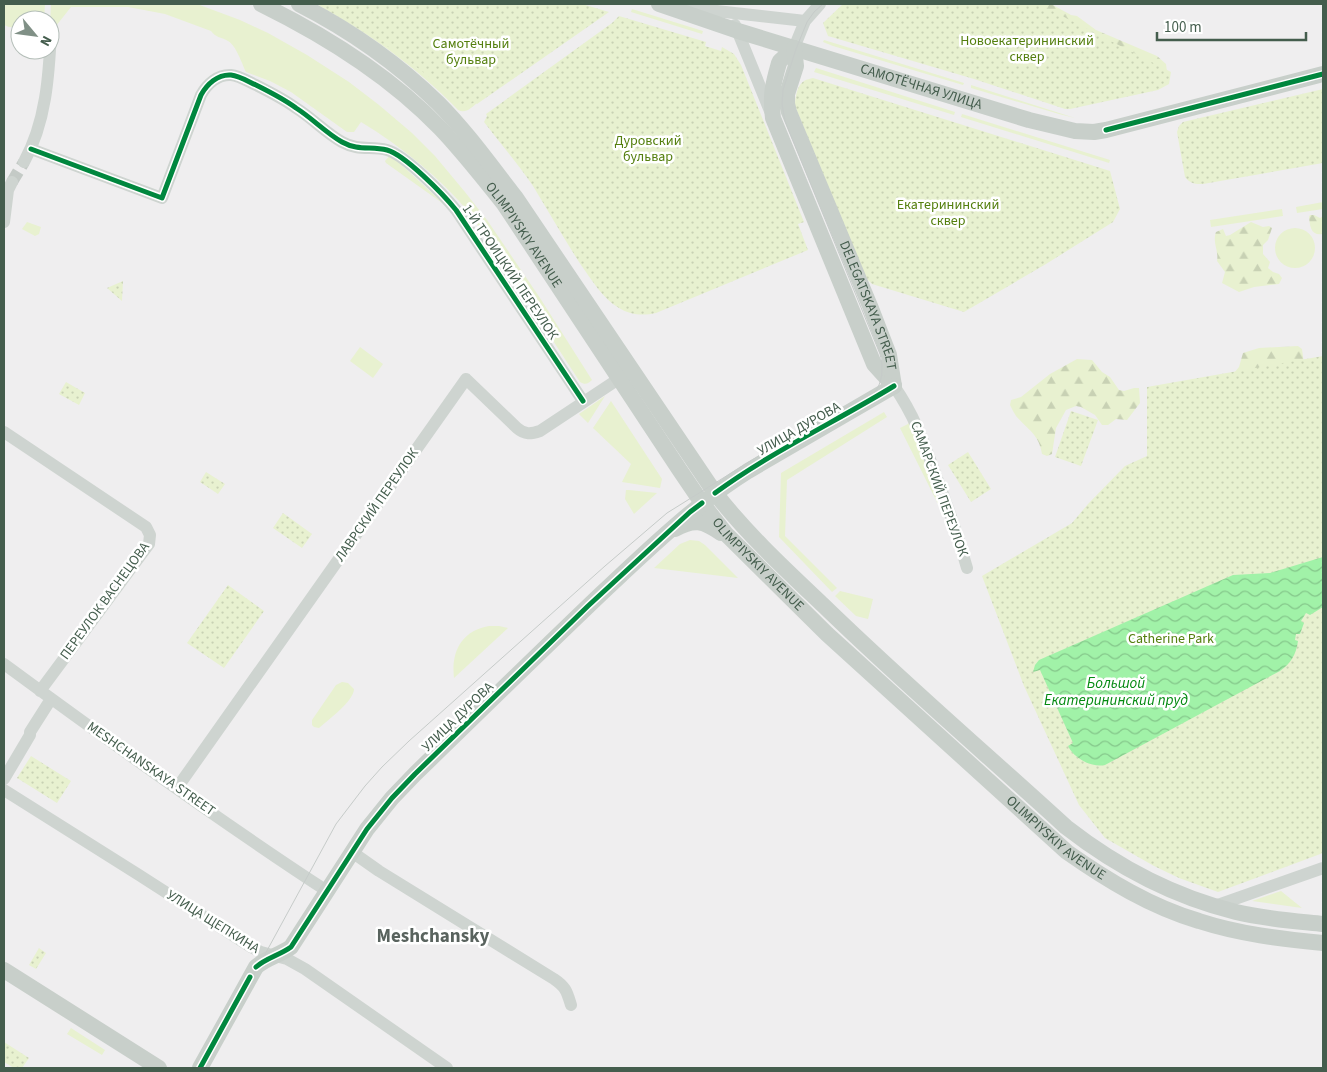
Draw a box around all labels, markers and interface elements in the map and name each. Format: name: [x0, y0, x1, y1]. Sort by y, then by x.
north arrow: [10, 10, 60, 60]
scale bar: [1157, 10, 1306, 42]
text: 100 m: [1164, 17, 1202, 38]
park label: Новоекатерининский сквер: [960, 31, 1094, 67]
text: N: [34, 32, 56, 50]
park label: Самотёчный бульвар: [433, 34, 509, 70]
street label: САМОТЁЧНАЯ УЛИЦА: [858, 59, 985, 115]
park label: Дуровский бульвар: [614, 131, 682, 167]
street label: OLIMPIYSKIY AVENUE: [480, 178, 567, 292]
park label: Екатерининский сквер: [897, 195, 999, 231]
street label: 1-Й ТРОИЦКИЙ ПЕРЕУЛОК: [457, 200, 563, 345]
street label: DELEGATSKAYA STREET: [834, 238, 901, 372]
street label: УЛИЦА ДУРОВА: [754, 397, 845, 461]
street label: САМАРСКИЙ ПЕРЕУЛОК: [905, 418, 973, 560]
street label: ЛАВРСКИЙ ПЕРЕУЛОК: [330, 444, 424, 566]
street label: OLIMPIYSKIY AVENUE: [707, 513, 808, 616]
street label: ПЕРЕУЛОК ВАСНЕЦОВА: [55, 538, 155, 664]
park label: Catherine Park: [1128, 629, 1214, 649]
water label: Большой Екатерининский пруд: [1044, 673, 1188, 711]
street label: УЛИЦА ДУРОВА: [418, 677, 499, 756]
street label: MESHCHANSKAYA STREET: [83, 717, 220, 821]
street label: OLIMPIYSKIY AVENUE: [1001, 791, 1110, 885]
street label: УЛИЦА ЩЕПКИНА: [163, 885, 264, 959]
district label: Meshchansky: [377, 923, 490, 950]

